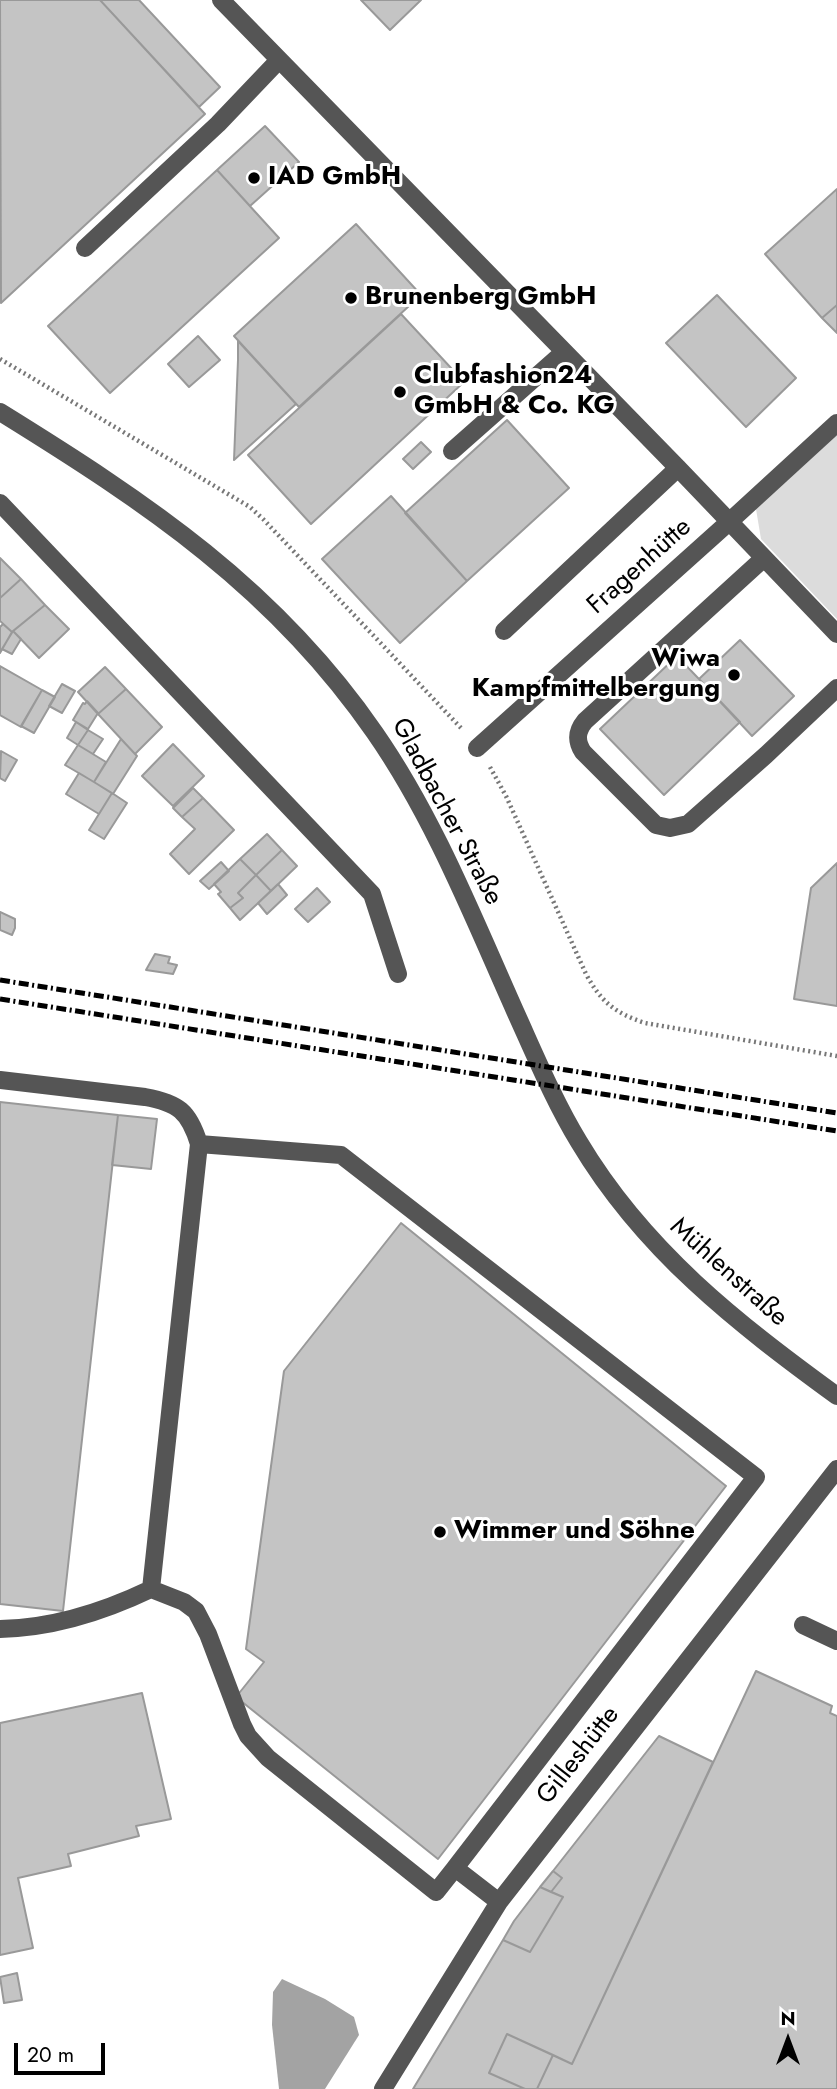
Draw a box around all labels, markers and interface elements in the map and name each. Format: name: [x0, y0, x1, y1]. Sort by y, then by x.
place label: IAD GmbH: [268, 162, 401, 194]
marker: IAD GmbH: [246, 170, 262, 186]
place label: Brunenberg GmbH: [365, 282, 597, 314]
marker: Brunenberg GmbH: [343, 290, 359, 306]
place label: Clubfashion24 GmbH & Co. KG: [414, 361, 615, 422]
marker: Clubfashion24 GmbH & Co. KG: [392, 384, 408, 400]
street label: Fragenhütte: [582, 512, 698, 622]
place label: Wiwa Kampfmittelbergung: [472, 644, 720, 706]
marker: Wiwa Kampfmittelbergung: [726, 667, 742, 683]
street label: Gladbacher Straße: [384, 713, 508, 911]
street label: Mühlenstraße: [663, 1212, 793, 1334]
place label: Wimmer und Söhne: [454, 1516, 695, 1548]
marker: Wimmer und Söhne: [432, 1524, 448, 1540]
street label: Gilleshütte: [531, 1701, 627, 1811]
north arrow: [753, 2005, 823, 2075]
text: N: [780, 2005, 796, 2032]
scale bar: [18, 2030, 108, 2074]
text: 20 m: [27, 2040, 74, 2070]

